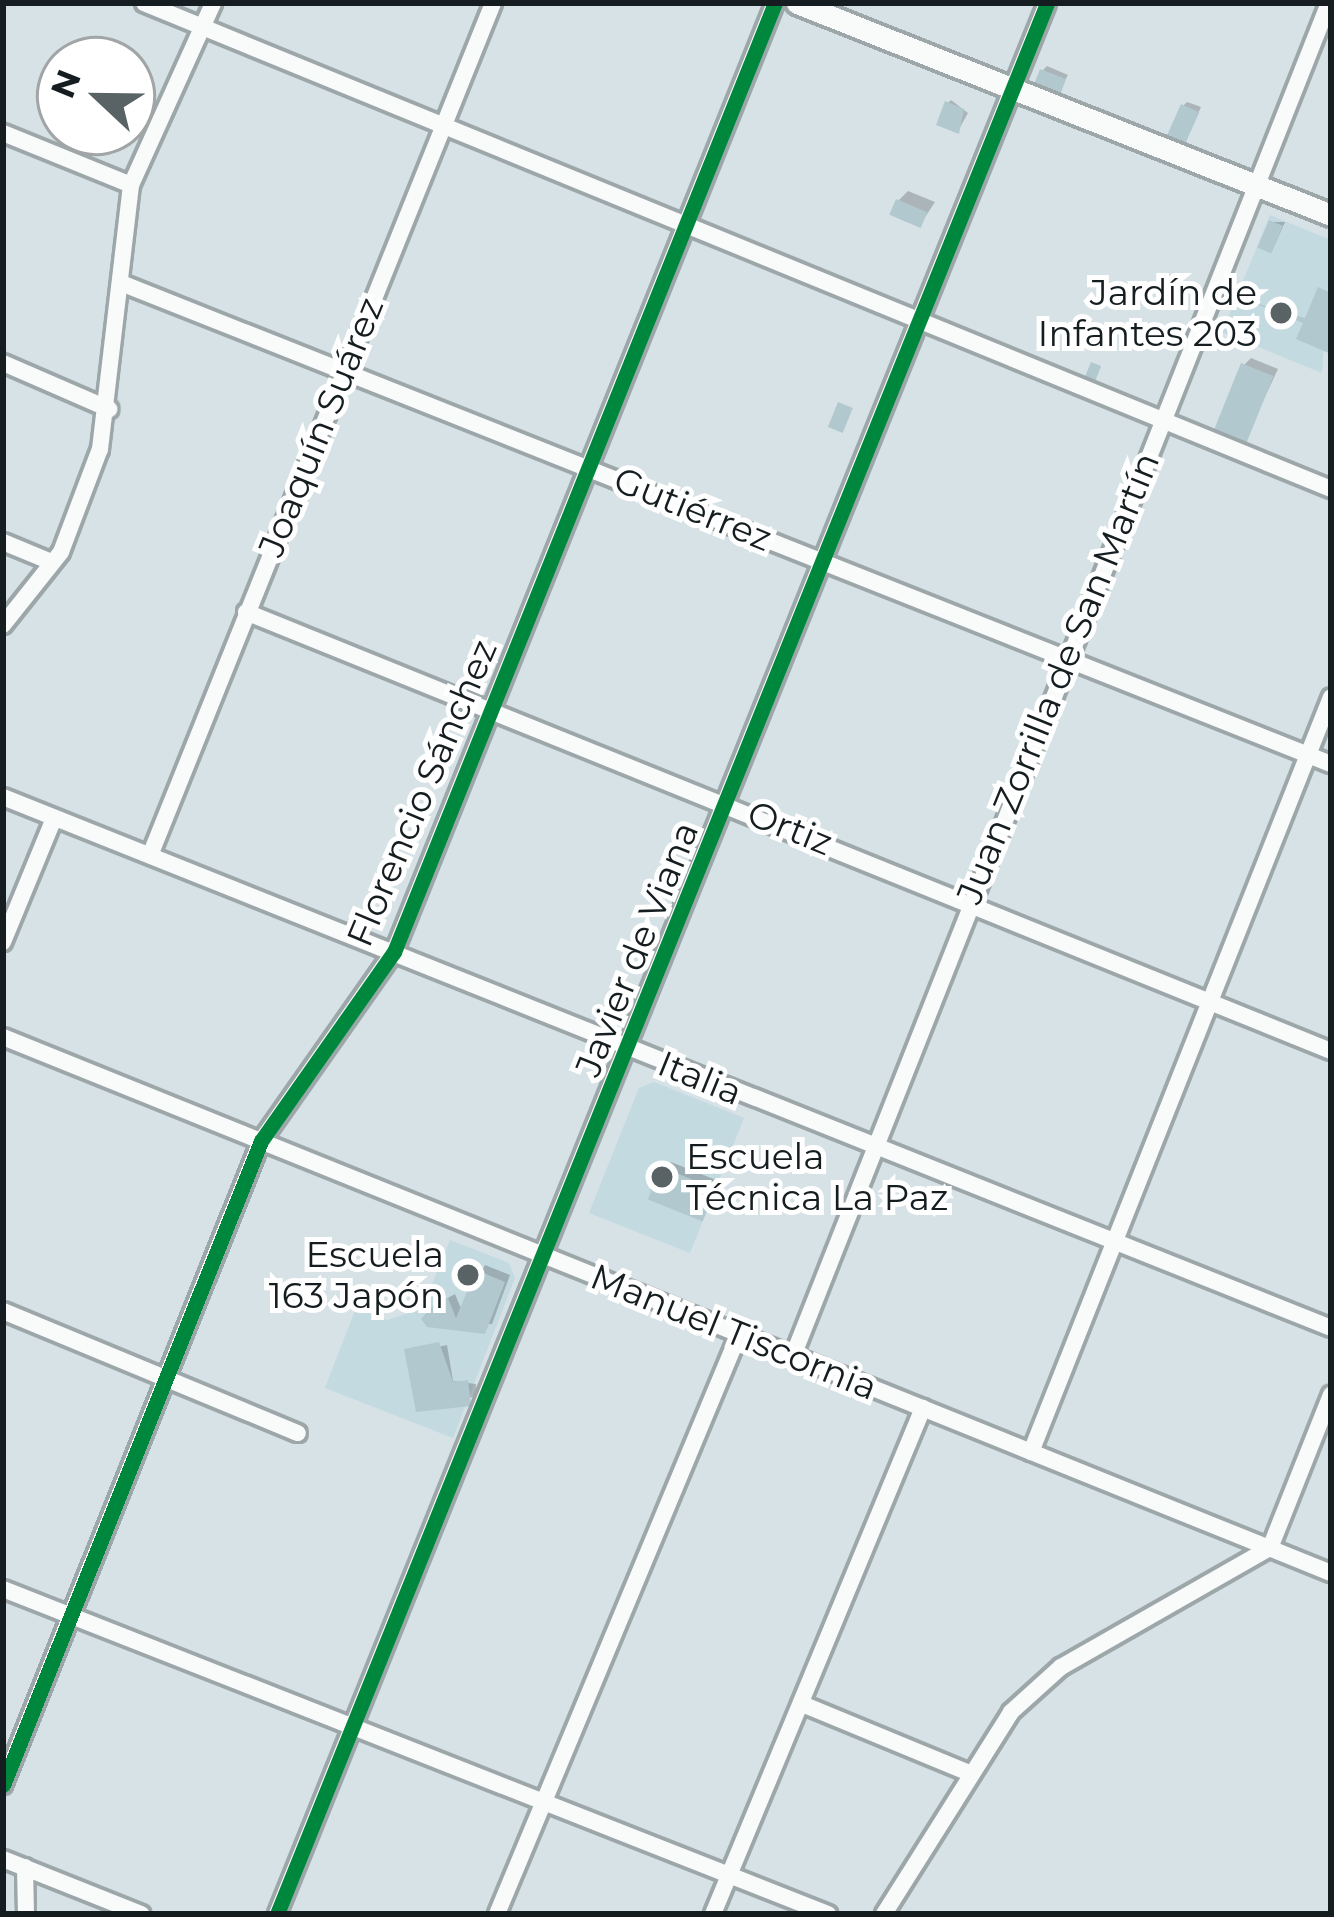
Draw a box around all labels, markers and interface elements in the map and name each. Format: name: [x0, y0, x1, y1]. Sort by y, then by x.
north arrow: [36, 36, 156, 156]
text: N: [42, 64, 89, 104]
place label: Jardín de Infantes 203: [1038, 270, 1257, 355]
street label: Joaquín Suárez: [249, 291, 393, 563]
marker: Jardín de Infantes 203: [1268, 300, 1294, 326]
street label: Juan Zorrilla de San Martín: [948, 446, 1168, 910]
street label: Gutiérrez: [608, 458, 778, 560]
street label: Florencio Sánchez: [338, 633, 506, 953]
street label: Ortiz: [741, 792, 839, 864]
street label: Javier de Viana: [566, 816, 708, 1082]
street label: Italia: [652, 1042, 748, 1114]
place label: Escuela Técnica La Paz: [686, 1134, 948, 1219]
marker: Escuela Técnica La Paz: [649, 1164, 675, 1190]
place label: Escuela 163 Japón: [269, 1232, 444, 1317]
street label: Manuel Tiscornia: [585, 1255, 883, 1409]
marker: Escuela 163 Japón: [455, 1262, 481, 1288]

